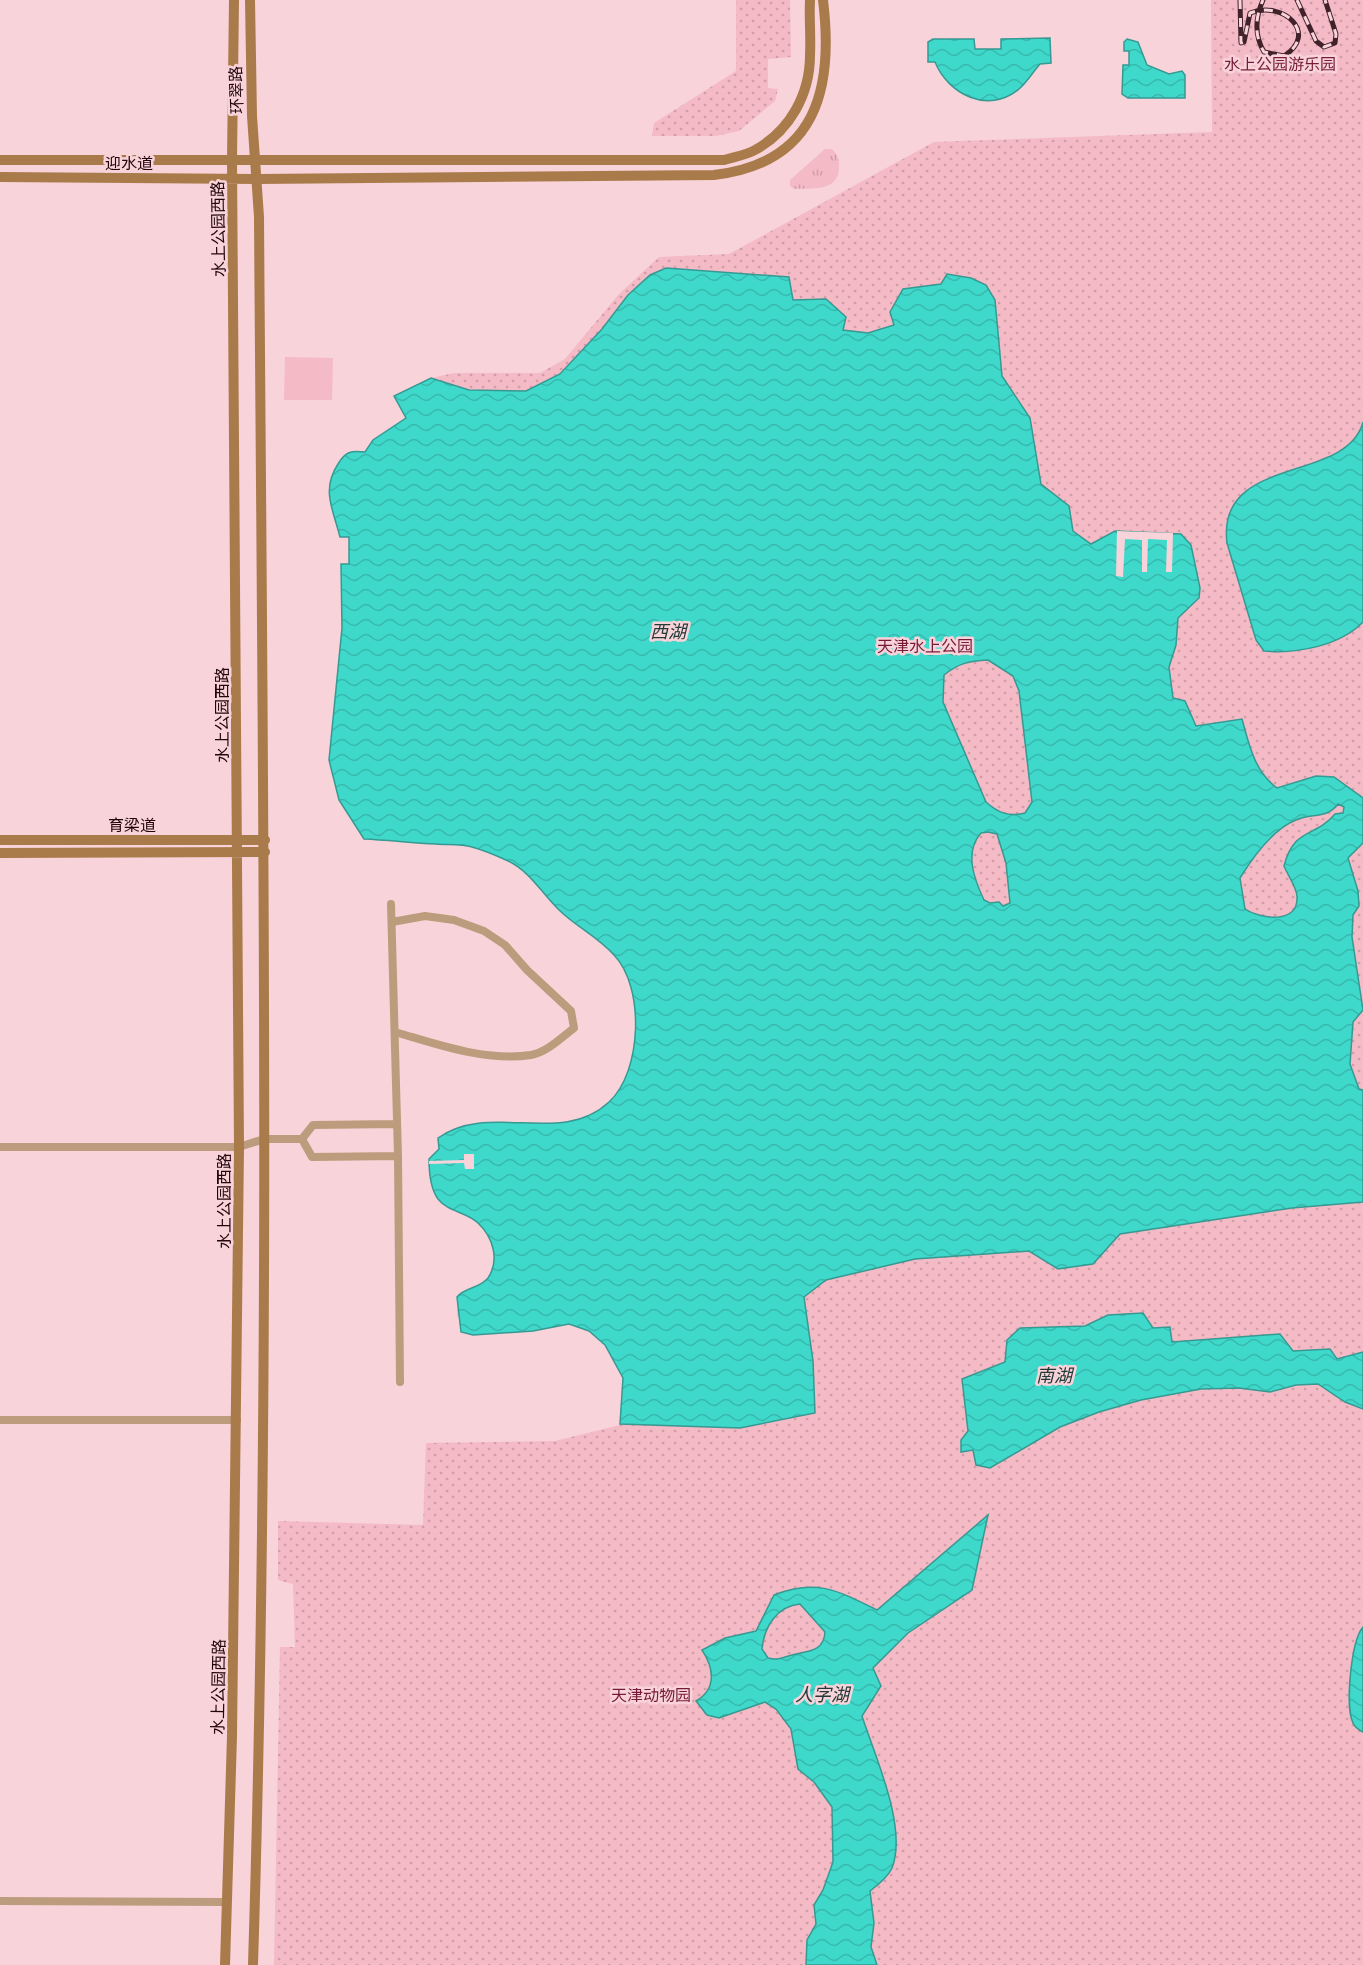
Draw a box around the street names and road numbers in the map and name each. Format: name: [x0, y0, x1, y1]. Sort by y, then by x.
street label: 环翠路: [226, 66, 247, 114]
street label: 迎水道: [105, 154, 153, 173]
street label: 水上公园西路: [208, 181, 229, 277]
street label: 水上公园西路: [213, 667, 232, 763]
street label: 育梁道: [108, 816, 156, 835]
street label: 水上公园西路: [215, 1153, 234, 1249]
street label: 水上公园西路: [208, 1639, 229, 1735]

